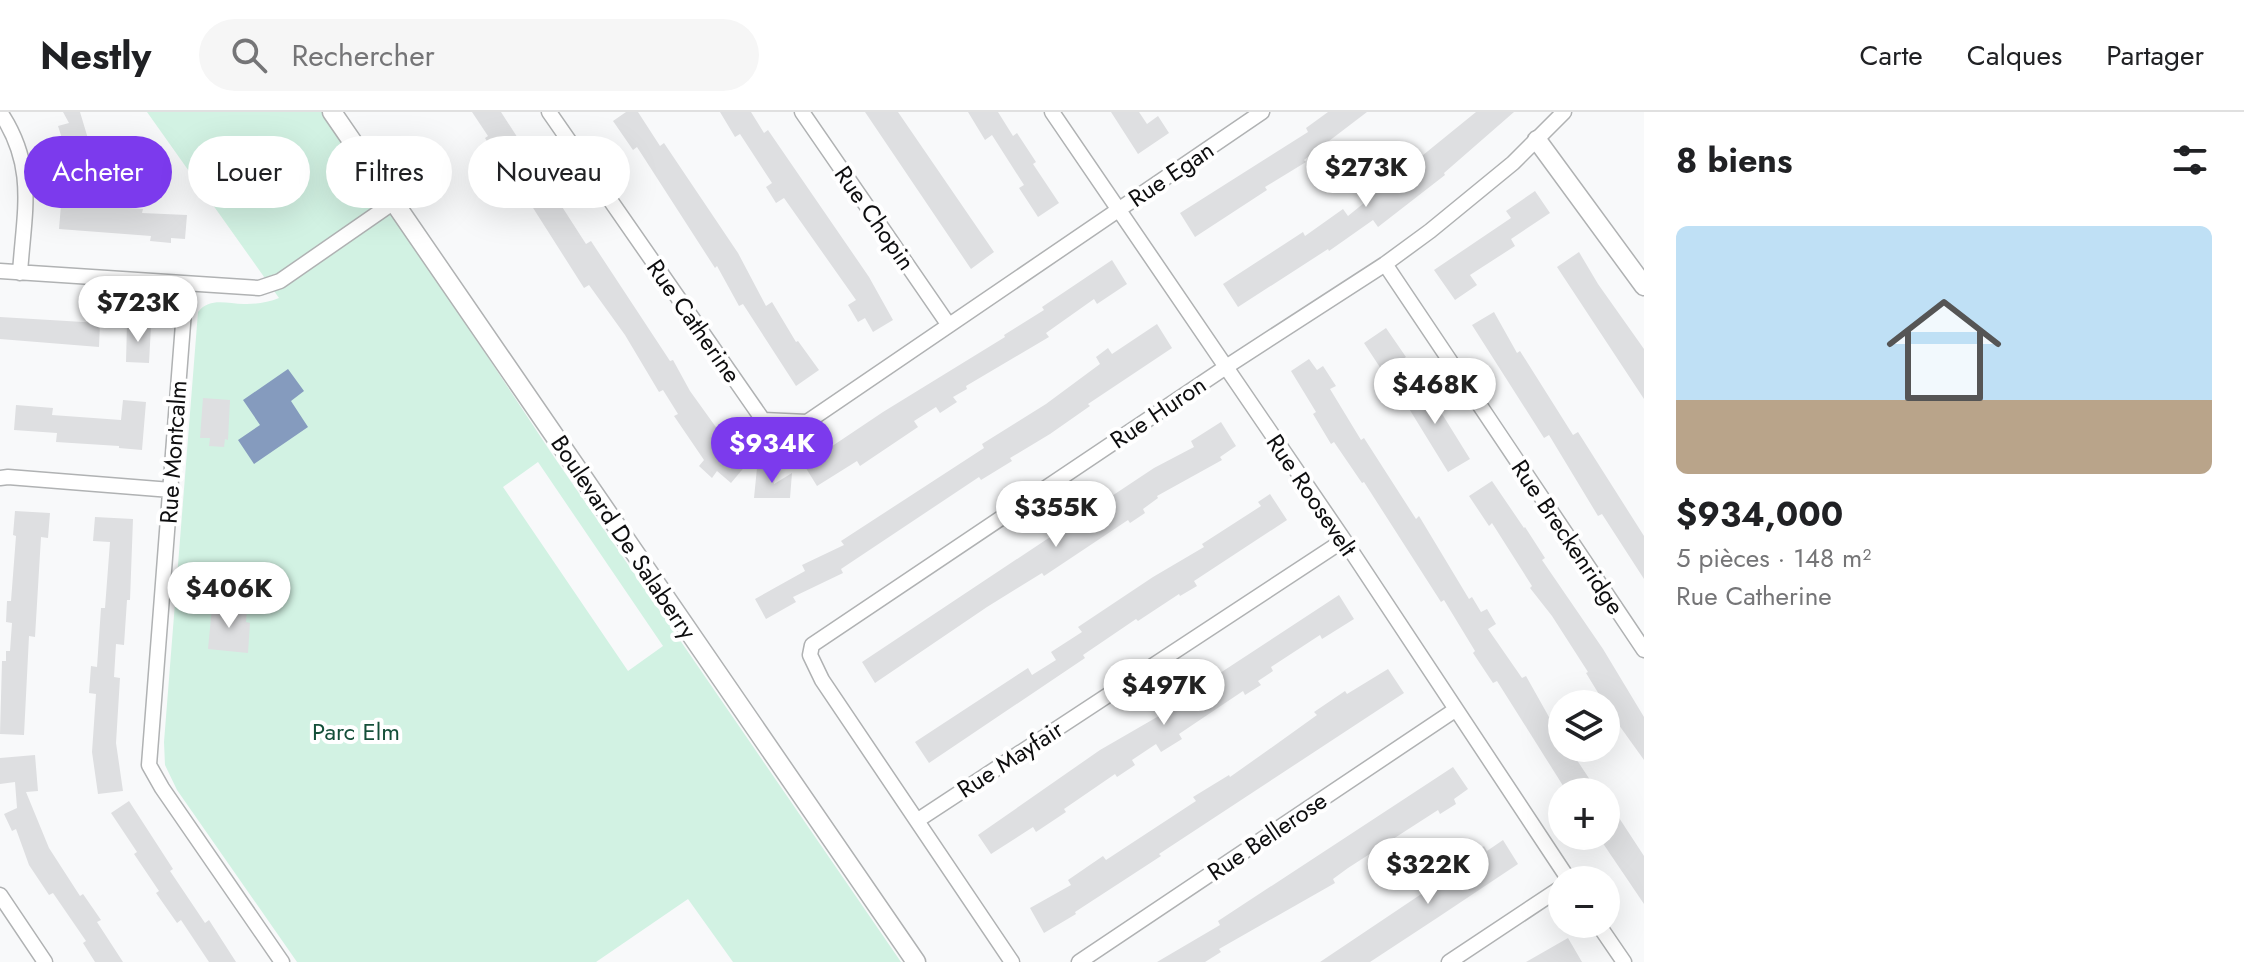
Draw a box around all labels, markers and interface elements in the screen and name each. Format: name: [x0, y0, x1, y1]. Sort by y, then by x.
search box: [199, 19, 759, 91]
text: Nestly: [40, 28, 151, 83]
icon: search: [227, 33, 271, 77]
text: Rechercher: [291, 34, 435, 77]
text: Carte: [1859, 35, 1923, 76]
text: Calques: [1967, 35, 2062, 76]
text: Partager: [2106, 35, 2204, 76]
street label: Rue Egan: [1121, 132, 1221, 216]
chip: Acheter: [24, 136, 172, 208]
chip: Louer: [188, 136, 310, 208]
chip: Filtres: [326, 136, 452, 208]
chip: Nouveau: [468, 136, 630, 208]
text: 8 biens: [1676, 136, 1792, 185]
icon: filters: [2168, 138, 2212, 182]
pin: $273K: [1310, 141, 1422, 209]
text: $273K: [1324, 148, 1408, 186]
street label: Rue Chopin: [826, 159, 924, 277]
street label: Rue Catherine: [638, 252, 750, 390]
pin: $723K: [82, 276, 194, 344]
icon: home: [1872, 278, 2016, 422]
text: $723K: [96, 283, 180, 321]
pin: $468K: [1379, 358, 1491, 426]
text: $468K: [1392, 365, 1478, 403]
street label: Rue Huron: [1103, 367, 1213, 457]
street label: Rue Montcalm: [151, 379, 195, 525]
pin: $934K: [716, 417, 828, 485]
text: $934K: [729, 424, 815, 462]
street label: Rue Roosevelt: [1258, 427, 1366, 563]
street label: Boulevard De Salaberry: [543, 428, 706, 646]
street label: Rue Breckenridge: [1503, 453, 1633, 621]
pin: $355K: [1000, 481, 1112, 549]
text: $355K: [1014, 488, 1098, 526]
text: $934,000: [1676, 490, 1843, 539]
text: 5 pièces · 148 m²: [1676, 539, 1871, 577]
pin: $406K: [173, 562, 285, 630]
text: $406K: [185, 569, 273, 607]
text: Rue Catherine: [1676, 577, 1832, 615]
pin: $497K: [1108, 659, 1220, 727]
text: $497K: [1122, 666, 1206, 704]
map controls: [1548, 690, 1620, 938]
button: layers: [1548, 690, 1620, 762]
street label: Rue Mayfair: [950, 711, 1070, 806]
park label: Parc Elm: [312, 714, 400, 749]
button: +: [1548, 778, 1620, 850]
street label: Rue Bellerose: [1200, 783, 1334, 889]
pin: $322K: [1372, 838, 1484, 906]
text: $322K: [1386, 845, 1470, 883]
button: −: [1548, 866, 1620, 938]

